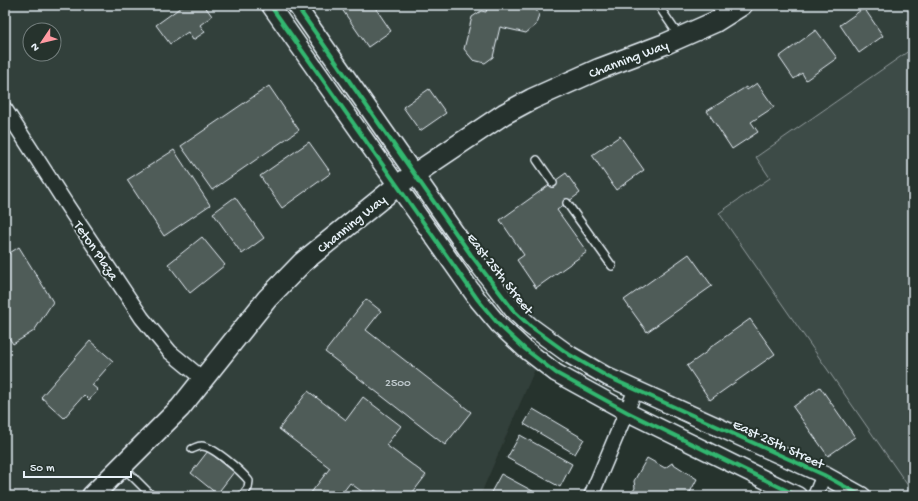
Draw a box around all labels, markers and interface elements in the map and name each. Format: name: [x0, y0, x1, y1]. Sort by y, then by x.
north arrow: [22, 22, 62, 62]
street label: Channing Way: [587, 37, 671, 83]
text: N: [28, 40, 42, 53]
street label: Channing Way: [315, 192, 391, 258]
street label: Teton Plaza: [68, 218, 122, 285]
street label: East 25th Street: [462, 230, 537, 320]
house number: 2500: [385, 377, 411, 391]
street label: East 25th Street: [730, 417, 827, 474]
scale bar: [24, 453, 131, 479]
text: 50 m: [30, 462, 55, 476]

